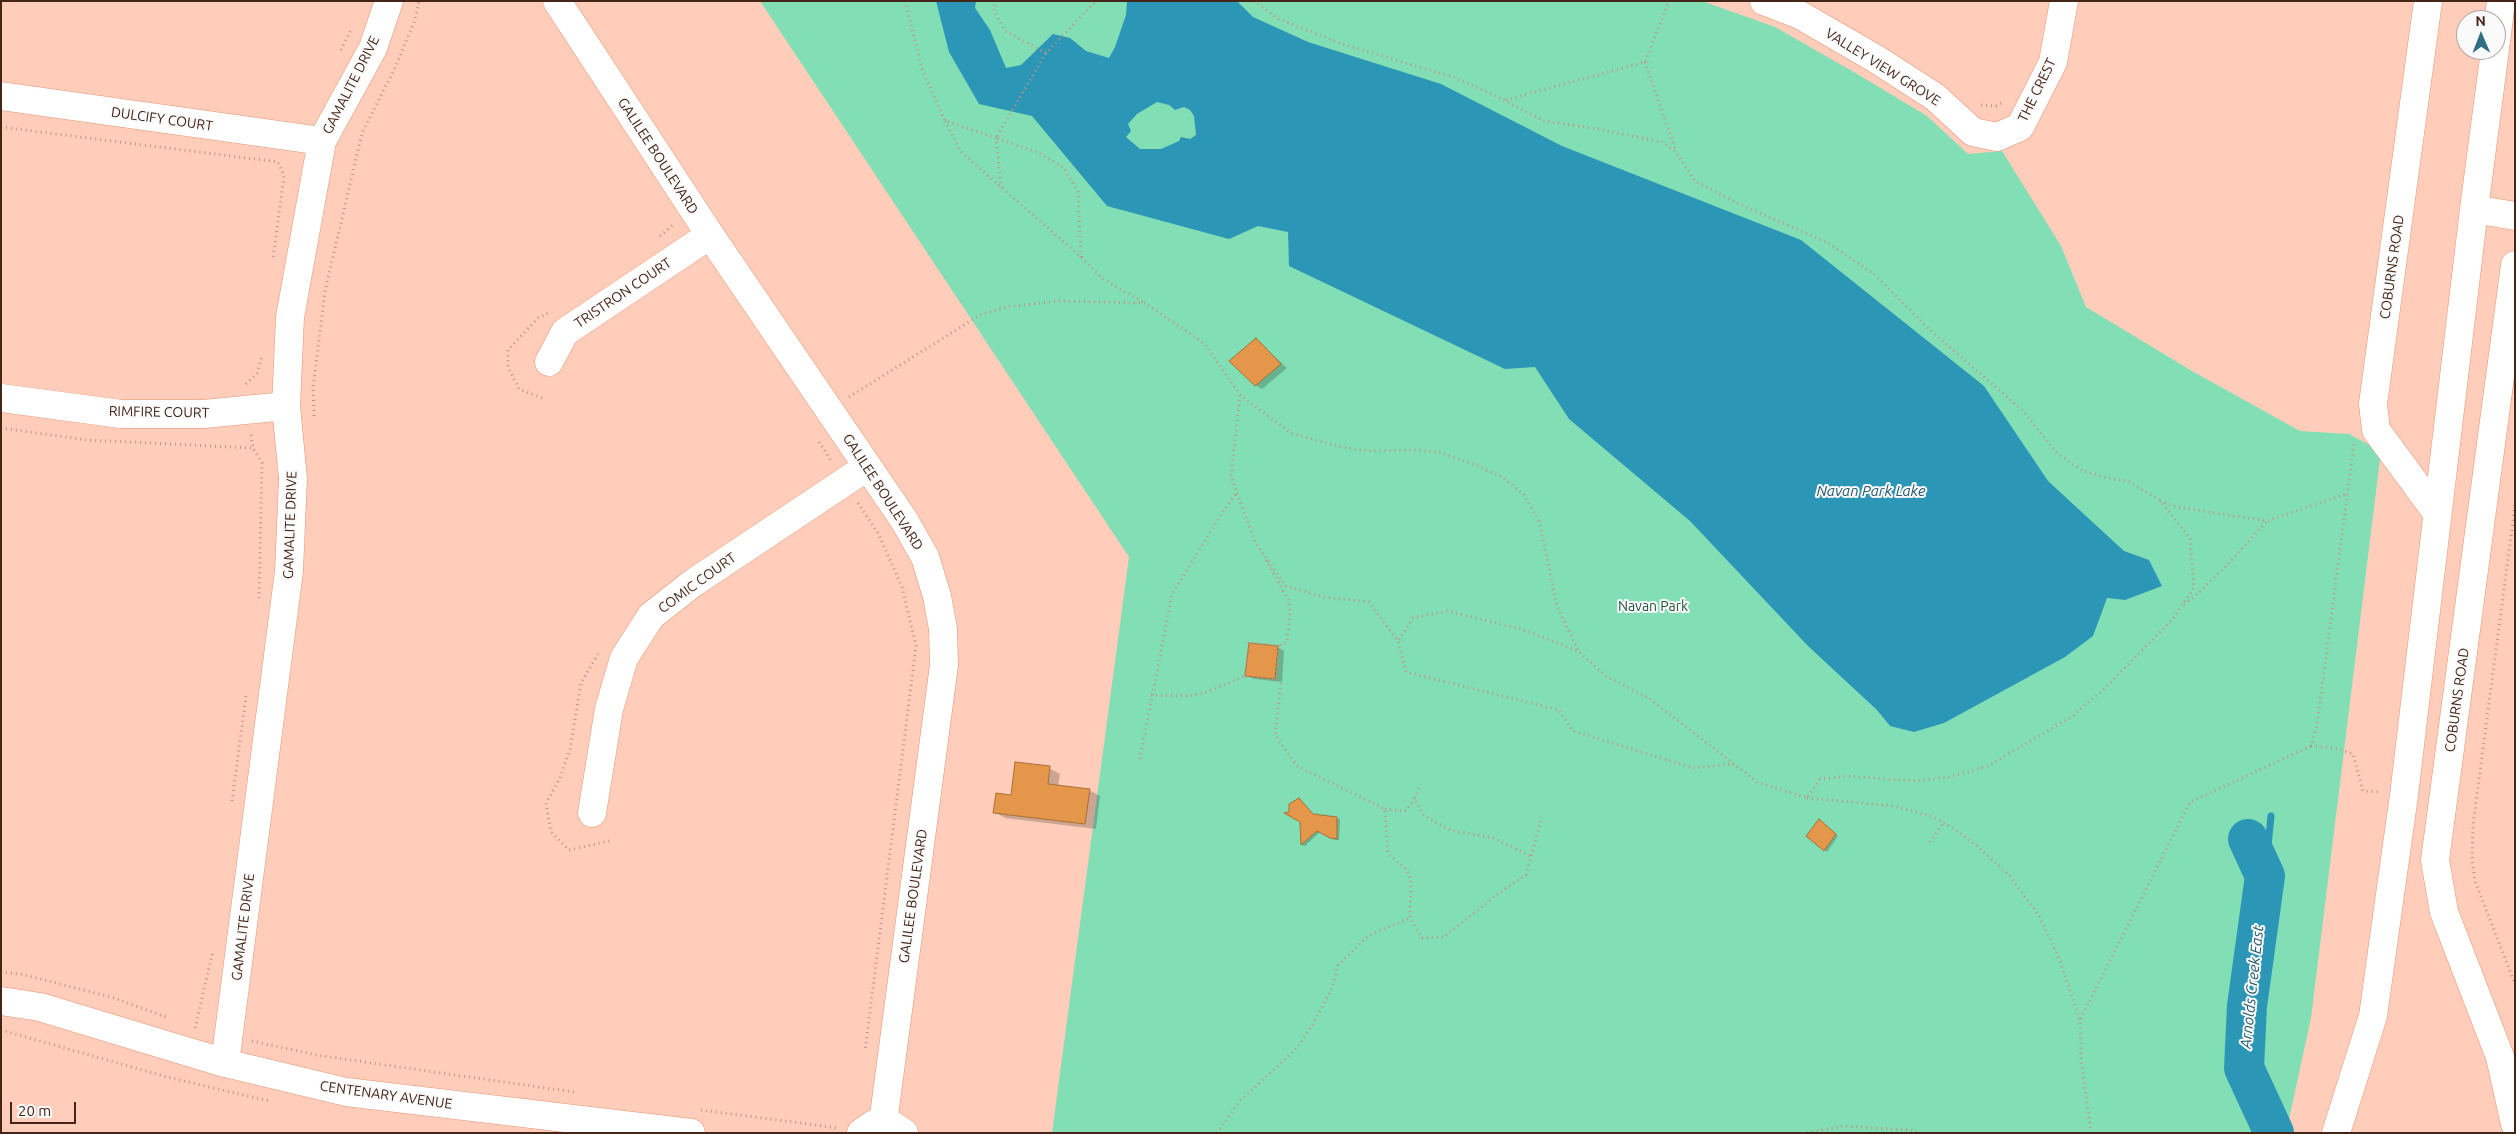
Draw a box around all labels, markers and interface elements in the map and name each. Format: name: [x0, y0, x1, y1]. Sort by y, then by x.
north arrow: [2456, 10, 2506, 60]
text: N: [2475, 13, 2486, 29]
street label: VALLEY VIEW GROVE: [1822, 25, 1944, 109]
street label: GAMALITE DRIVE: [319, 33, 383, 137]
street label: THE CREST: [2014, 55, 2060, 125]
street label: GALILEE BOULEVARD: [614, 95, 702, 217]
street label: DULCIFY COURT: [110, 104, 214, 134]
street label: COBURNS ROAD: [2376, 214, 2408, 320]
street label: TRISTRON COURT: [571, 254, 675, 332]
street label: RIMFIRE COURT: [109, 403, 209, 421]
street label: GALILEE BOULEVARD: [839, 431, 927, 553]
street label: GAMALITE DRIVE: [280, 471, 300, 579]
water label: Navan Park Lake: [1816, 482, 1926, 500]
street label: COMIC COURT: [655, 549, 739, 617]
park label: Navan Park: [1618, 598, 1688, 614]
street label: COBURNS ROAD: [2441, 647, 2473, 753]
street label: GALILEE BOULEVARD: [895, 828, 931, 964]
street label: GAMALITE DRIVE: [228, 872, 258, 982]
water label: Arnolds Creek East: [2237, 925, 2267, 1049]
street label: CENTENARY AVENUE: [319, 1077, 453, 1113]
scale bar: [12, 1092, 79, 1124]
text: 20 m: [18, 1102, 51, 1119]

